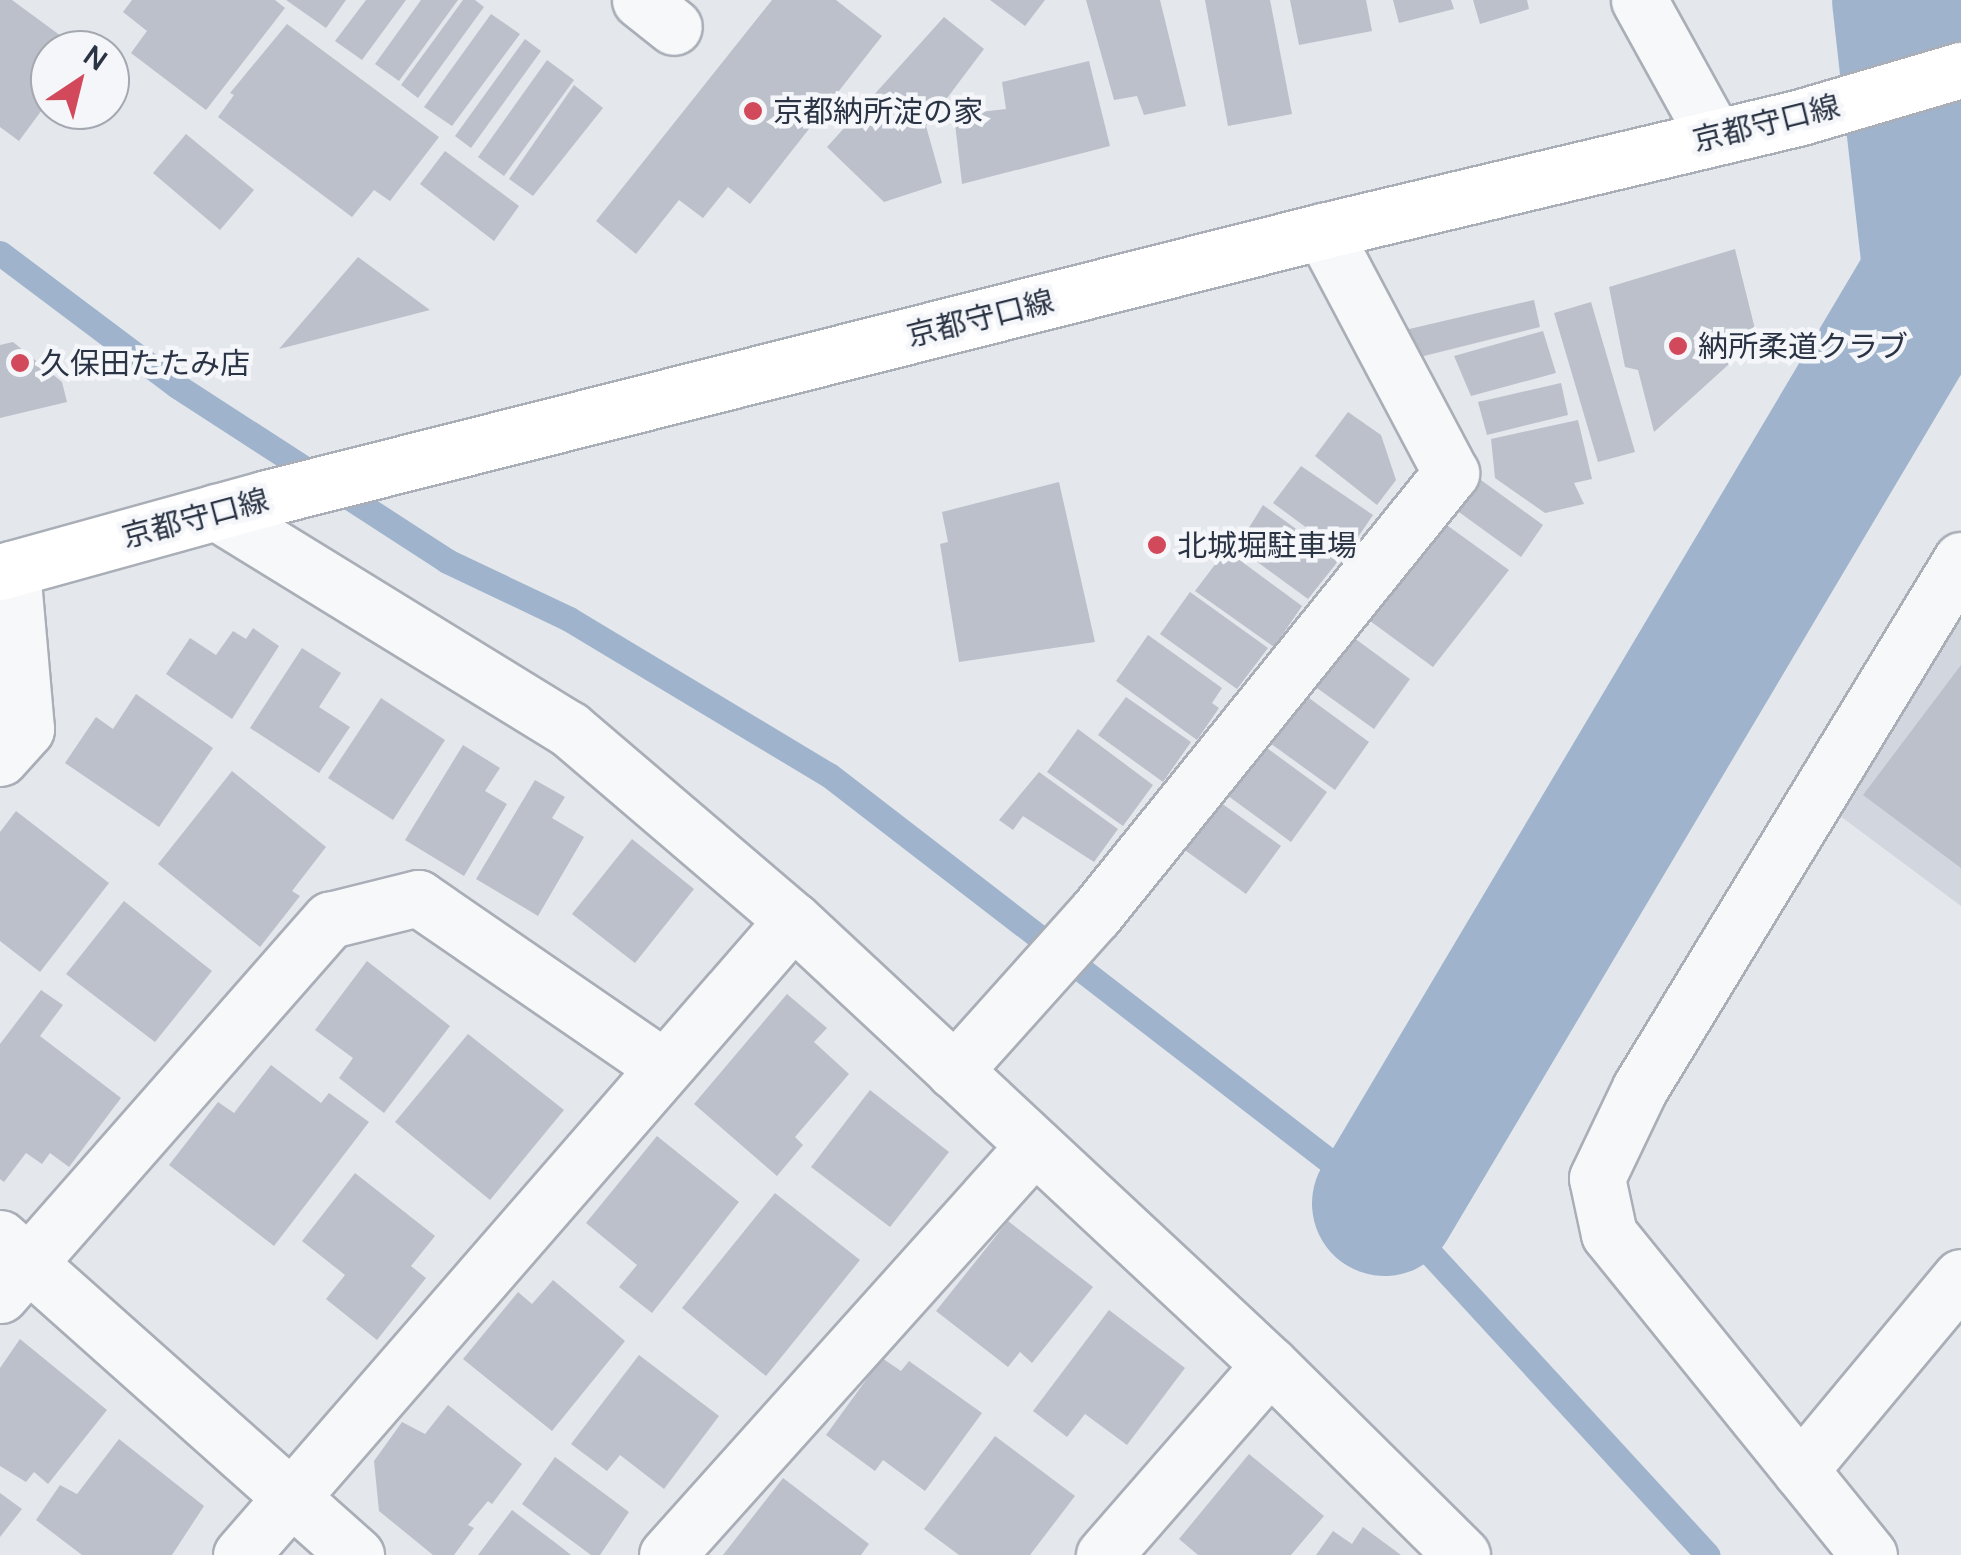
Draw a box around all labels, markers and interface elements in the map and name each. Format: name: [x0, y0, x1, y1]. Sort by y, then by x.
north arrow: [30, 30, 130, 130]
text: N: [77, 36, 115, 78]
street label: 京都守口線: [1689, 87, 1843, 159]
place label: 京都納所淀の家: [773, 93, 983, 129]
marker: 京都納所淀の家: [742, 100, 764, 122]
street label: 京都守口線: [903, 282, 1057, 354]
place label: 納所柔道クラブ: [1698, 328, 1908, 364]
marker: 納所柔道クラブ: [1667, 335, 1689, 357]
place label: 久保田たたみ店: [40, 345, 250, 381]
marker: 久保田たたみ店: [9, 352, 31, 374]
street label: 京都守口線: [118, 481, 272, 555]
place label: 北城堀駐車場: [1177, 527, 1357, 563]
marker: 北城堀駐車場: [1146, 534, 1168, 556]

